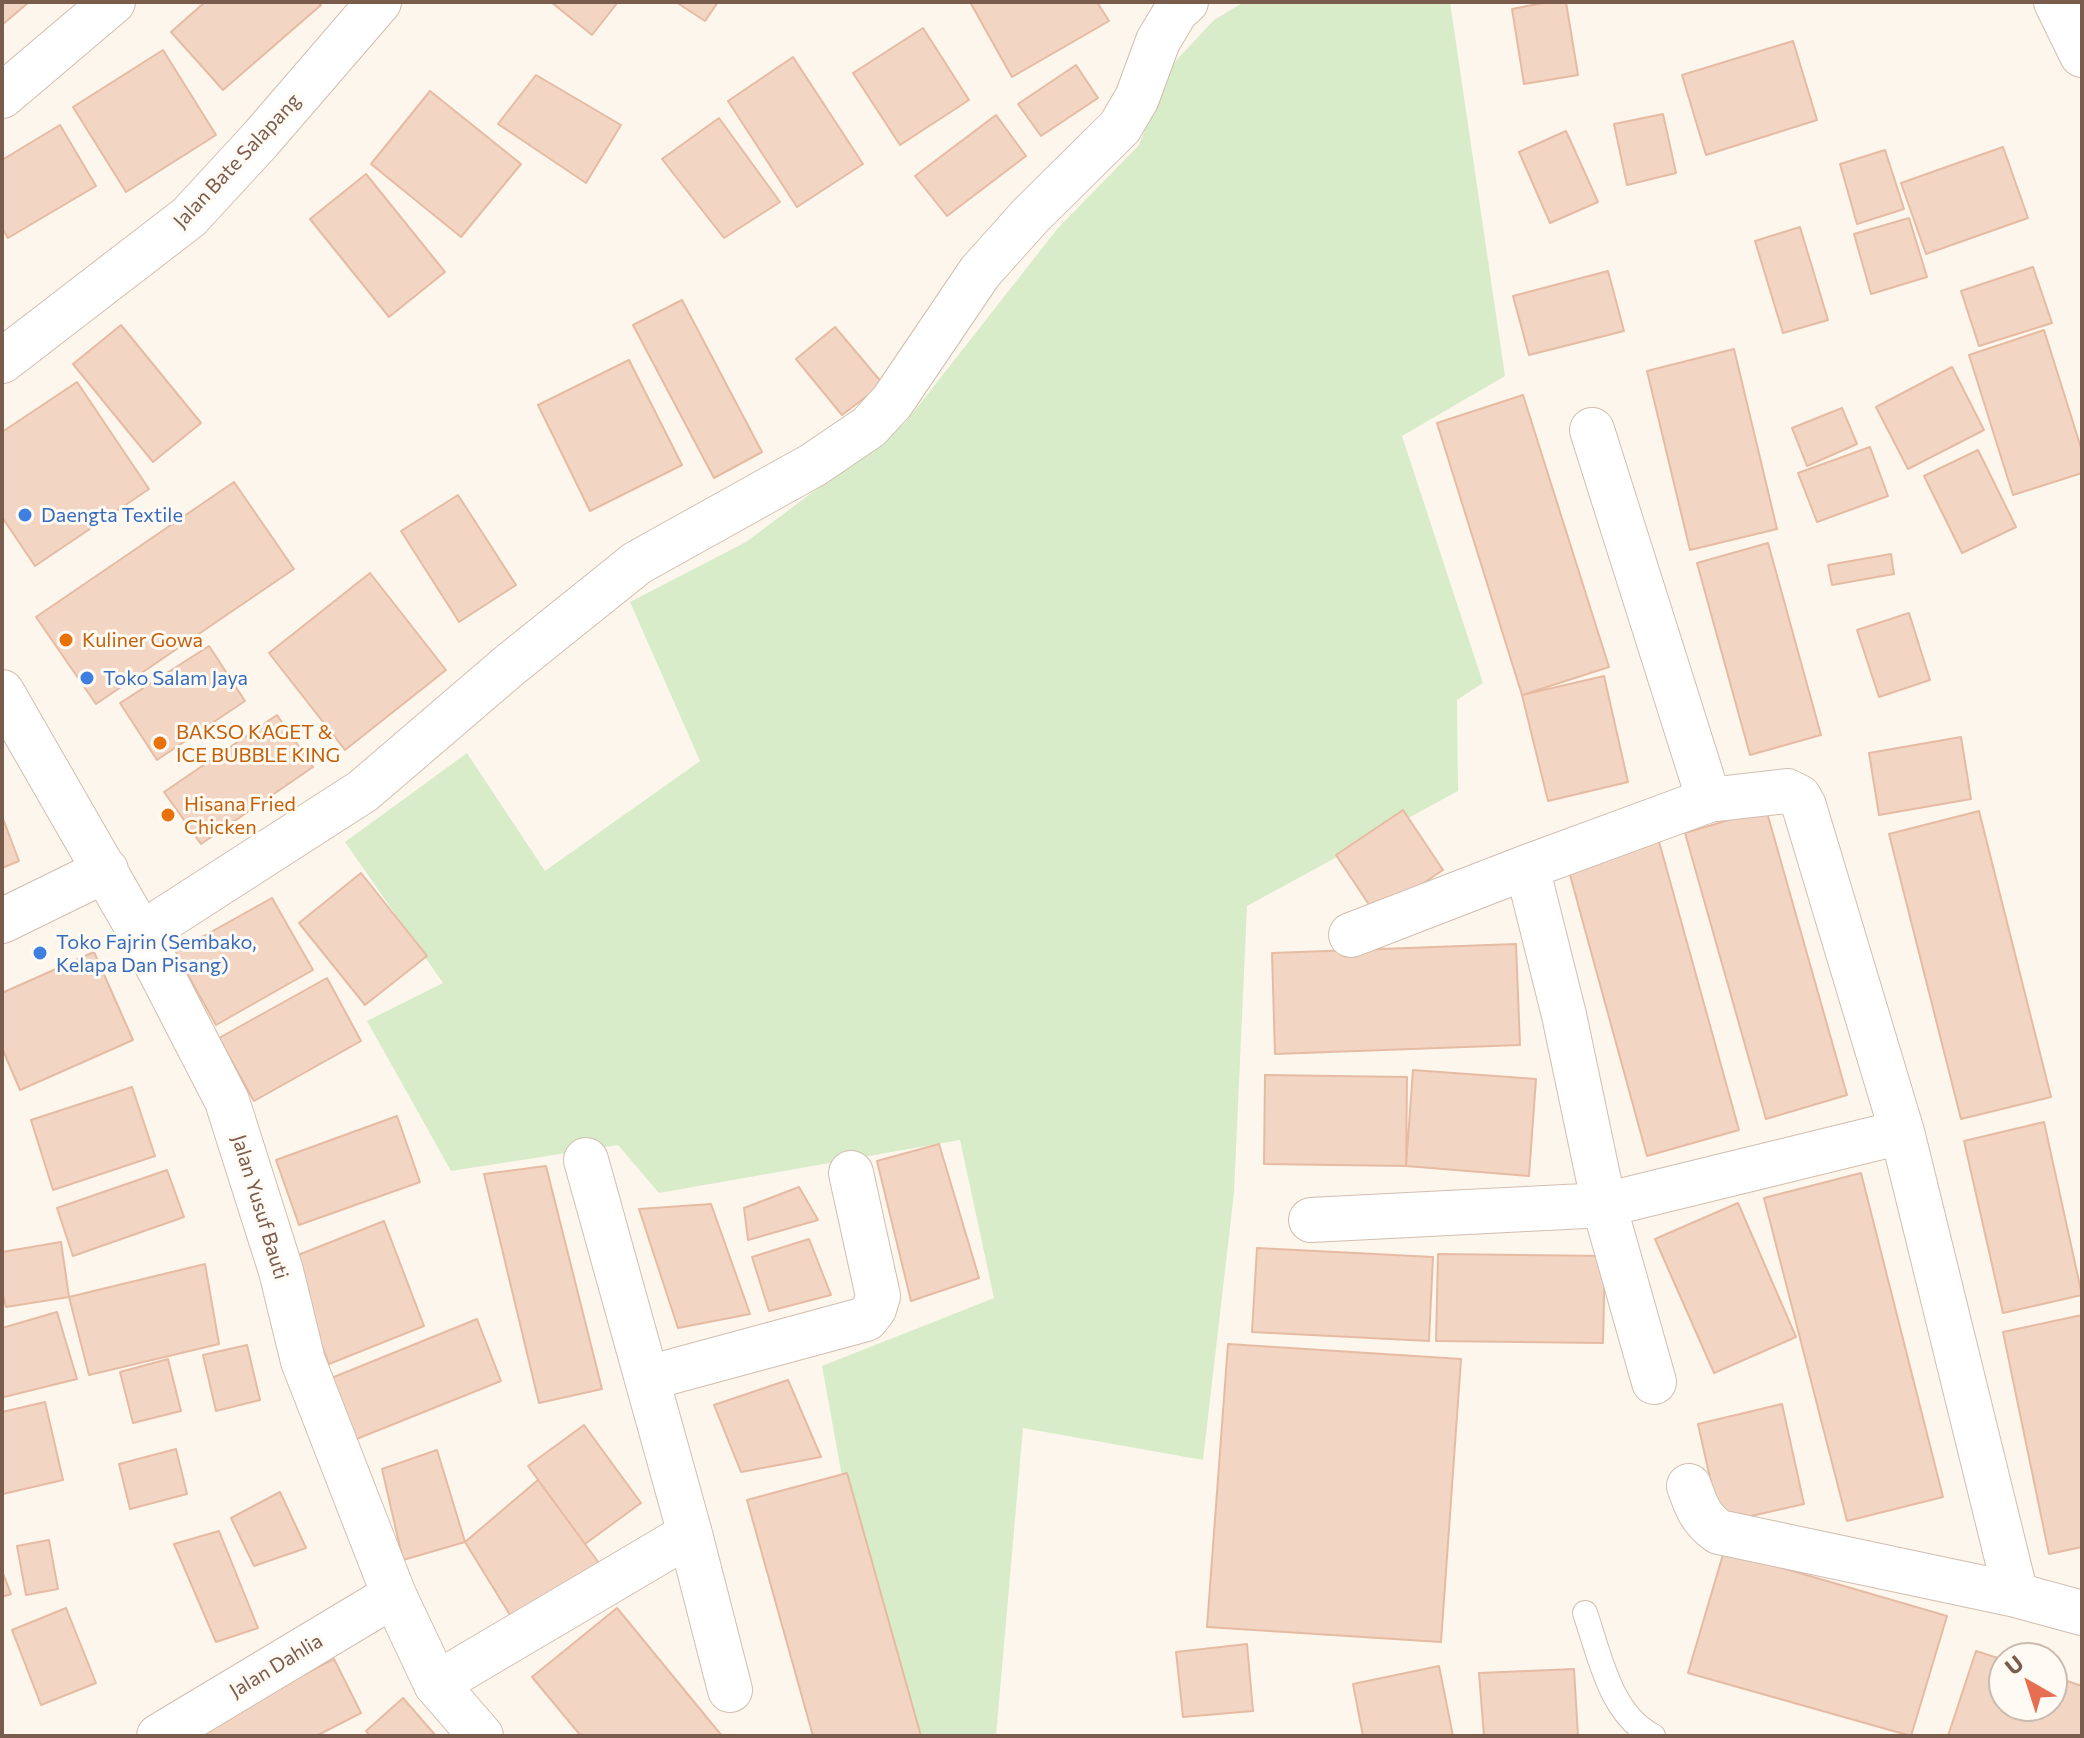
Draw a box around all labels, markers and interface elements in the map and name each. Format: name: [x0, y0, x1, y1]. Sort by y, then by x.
street label: Jalan Bate Salapang: [168, 89, 306, 233]
place label: Daengta Textile: [41, 503, 183, 527]
marker: Daengta Textile: [16, 506, 34, 524]
place label: Kuliner Gowa: [82, 628, 203, 652]
marker: Kuliner Gowa: [57, 631, 75, 649]
place label: Toko Salam Jaya: [103, 666, 248, 690]
marker: Toko Salam Jaya: [78, 669, 96, 687]
place label: BAKSO KAGET & ICE BUBBLE KING: [176, 720, 340, 767]
marker: BAKSO KAGET & ICE BUBBLE KING: [151, 734, 169, 752]
place label: Hisana Fried Chicken: [184, 792, 296, 839]
marker: Hisana Fried Chicken: [159, 806, 177, 824]
place label: Toko Fajrin (Sembako, Kelapa Dan Pisang): [56, 930, 257, 977]
marker: Toko Fajrin (Sembako, Kelapa Dan Pisang): [31, 944, 49, 962]
street label: Jalan Yusuf Bauti: [227, 1132, 293, 1282]
street label: Jalan Dahlia: [225, 1629, 327, 1703]
north arrow: [1988, 1642, 2068, 1722]
text: U: [1999, 1649, 2029, 1680]

